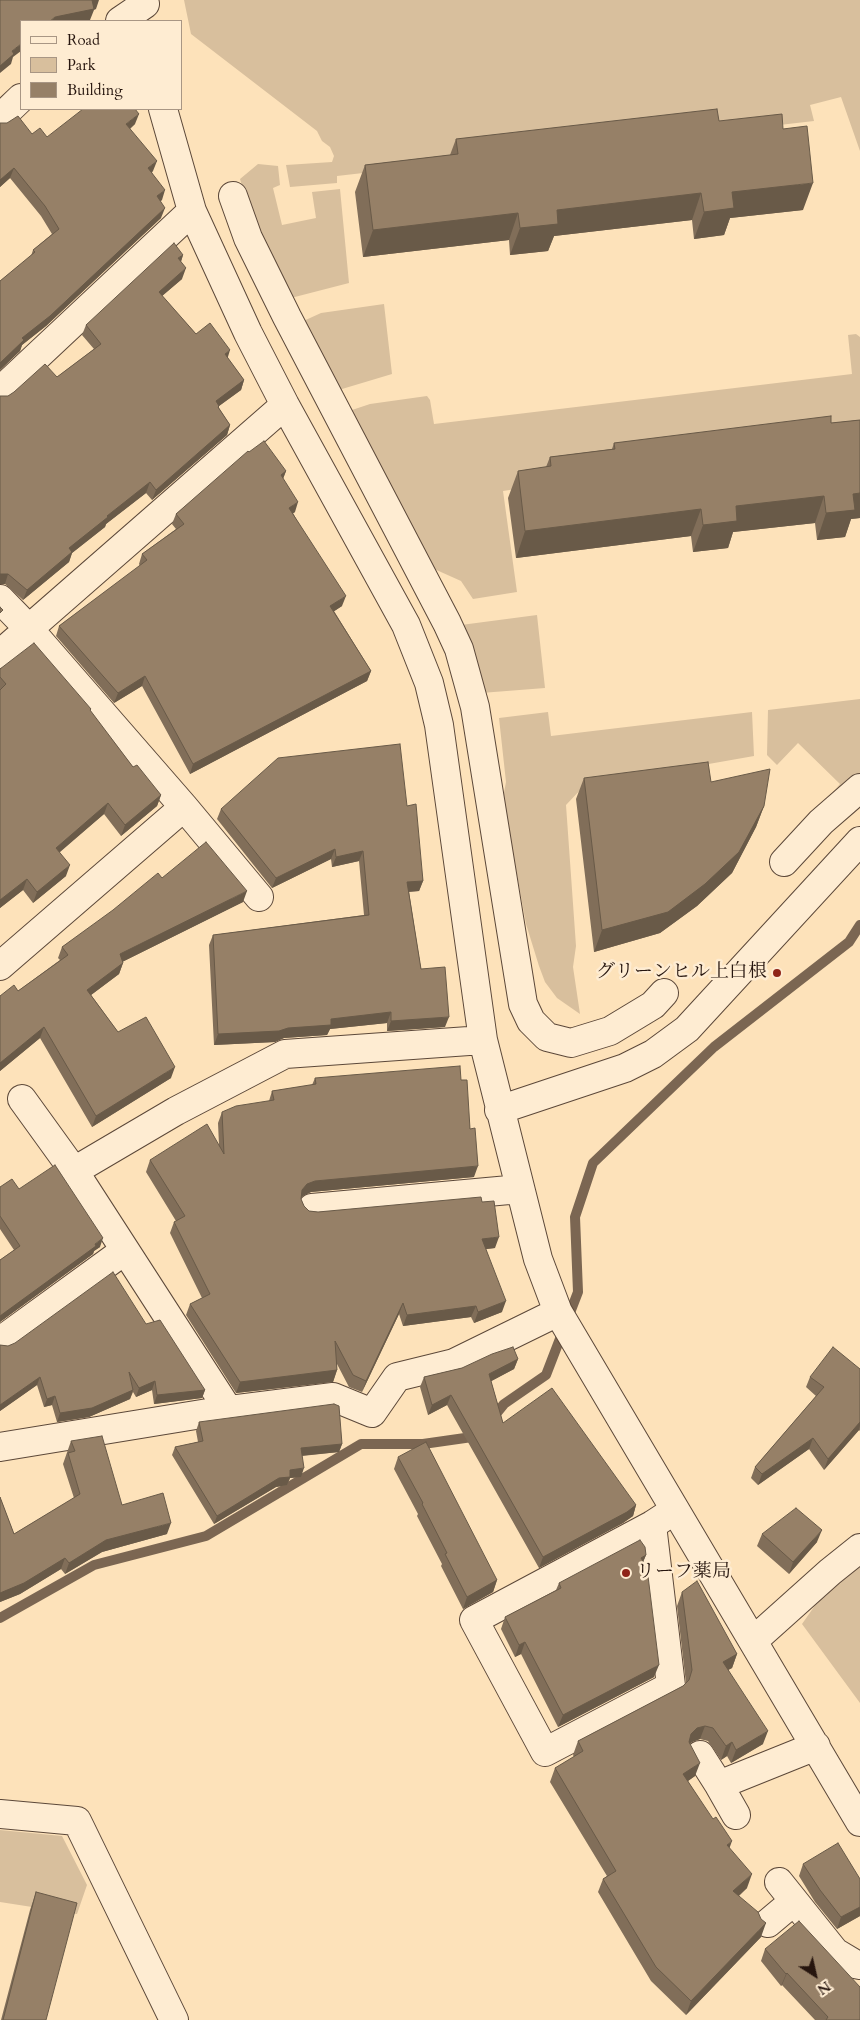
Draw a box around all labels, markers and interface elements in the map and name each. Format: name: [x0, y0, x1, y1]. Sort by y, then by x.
legend: [20, 20, 182, 110]
text: Road: [67, 30, 100, 50]
text: Park: [67, 55, 96, 75]
text: Building: [67, 80, 123, 100]
place label: グリーンヒル上白根: [596, 962, 767, 984]
marker: グリーンヒル上白根: [771, 967, 783, 979]
place label: リーフ薬局: [636, 1562, 731, 1584]
marker: リーフ薬局: [620, 1567, 632, 1579]
north arrow: [790, 1950, 840, 2000]
text: N: [813, 1976, 834, 1999]

